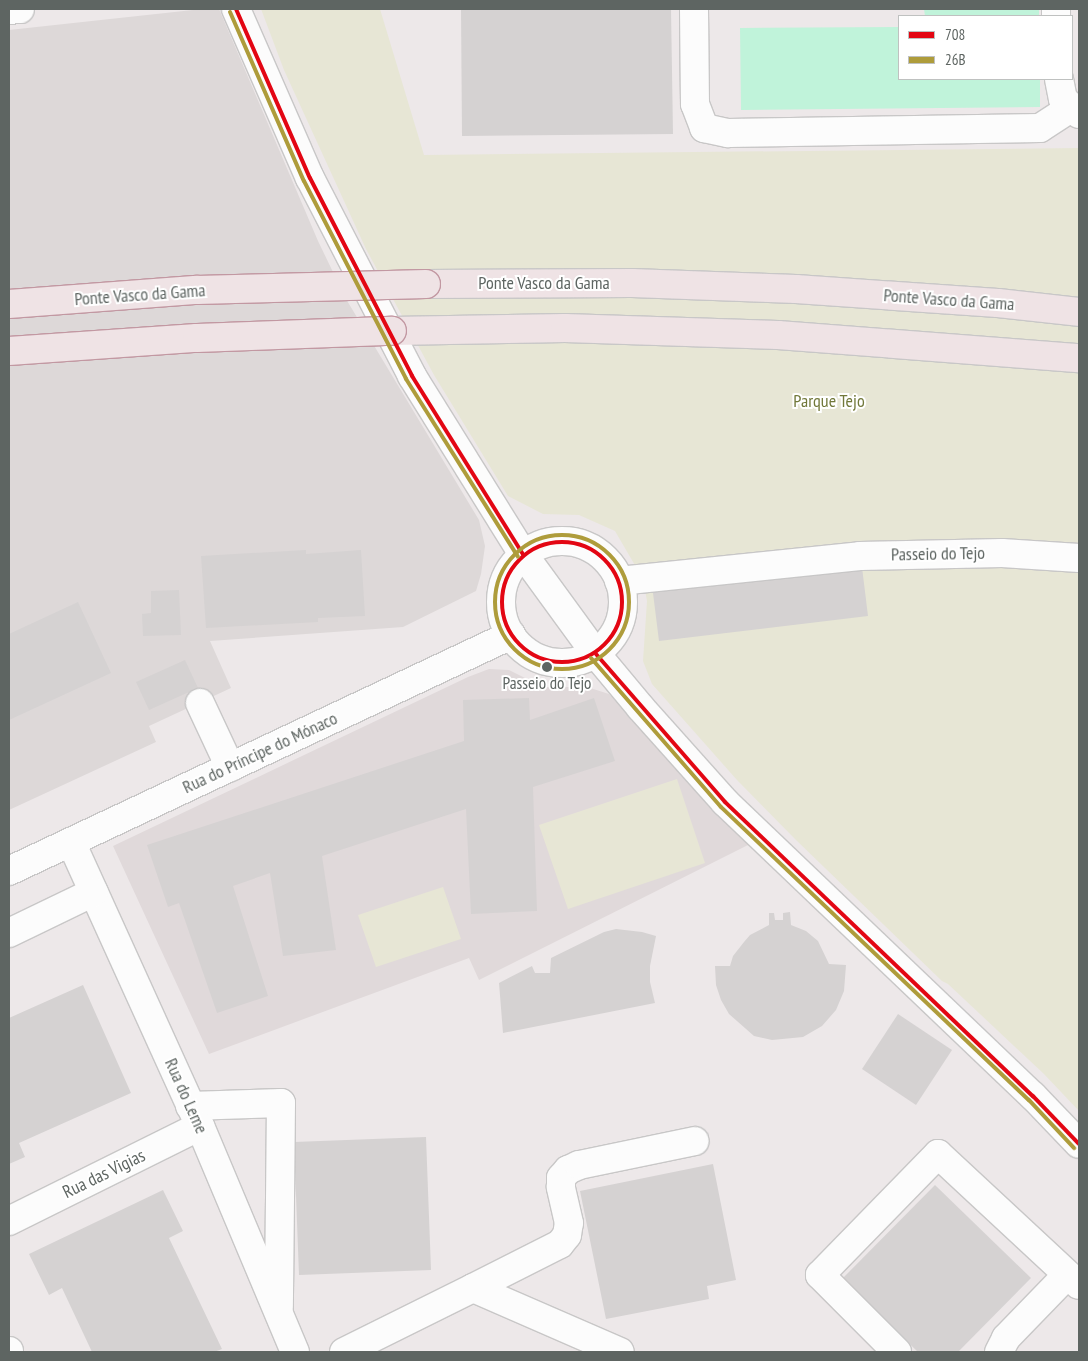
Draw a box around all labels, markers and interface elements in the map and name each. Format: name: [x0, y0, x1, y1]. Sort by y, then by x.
legend: [898, 15, 1073, 80]
text: 708: [945, 25, 965, 44]
text: 26B: [945, 50, 966, 69]
street label: Ponte Vasco da Gama: [478, 272, 610, 294]
street label: Ponte Vasco da Gama: [74, 280, 206, 310]
street label: Ponte Vasco da Gama: [883, 285, 1015, 315]
park label: Parque Tejo: [793, 390, 865, 412]
street label: Passeio do Tejo: [891, 542, 985, 566]
marker: Passeio do Tejo: [542, 662, 552, 672]
place label: Passeio do Tejo: [502, 674, 592, 694]
street label: Rua do Príncipe do Mónaco: [179, 708, 341, 798]
street label: Rua do Leme: [160, 1055, 212, 1137]
street label: Rua das Vigias: [59, 1145, 149, 1203]

